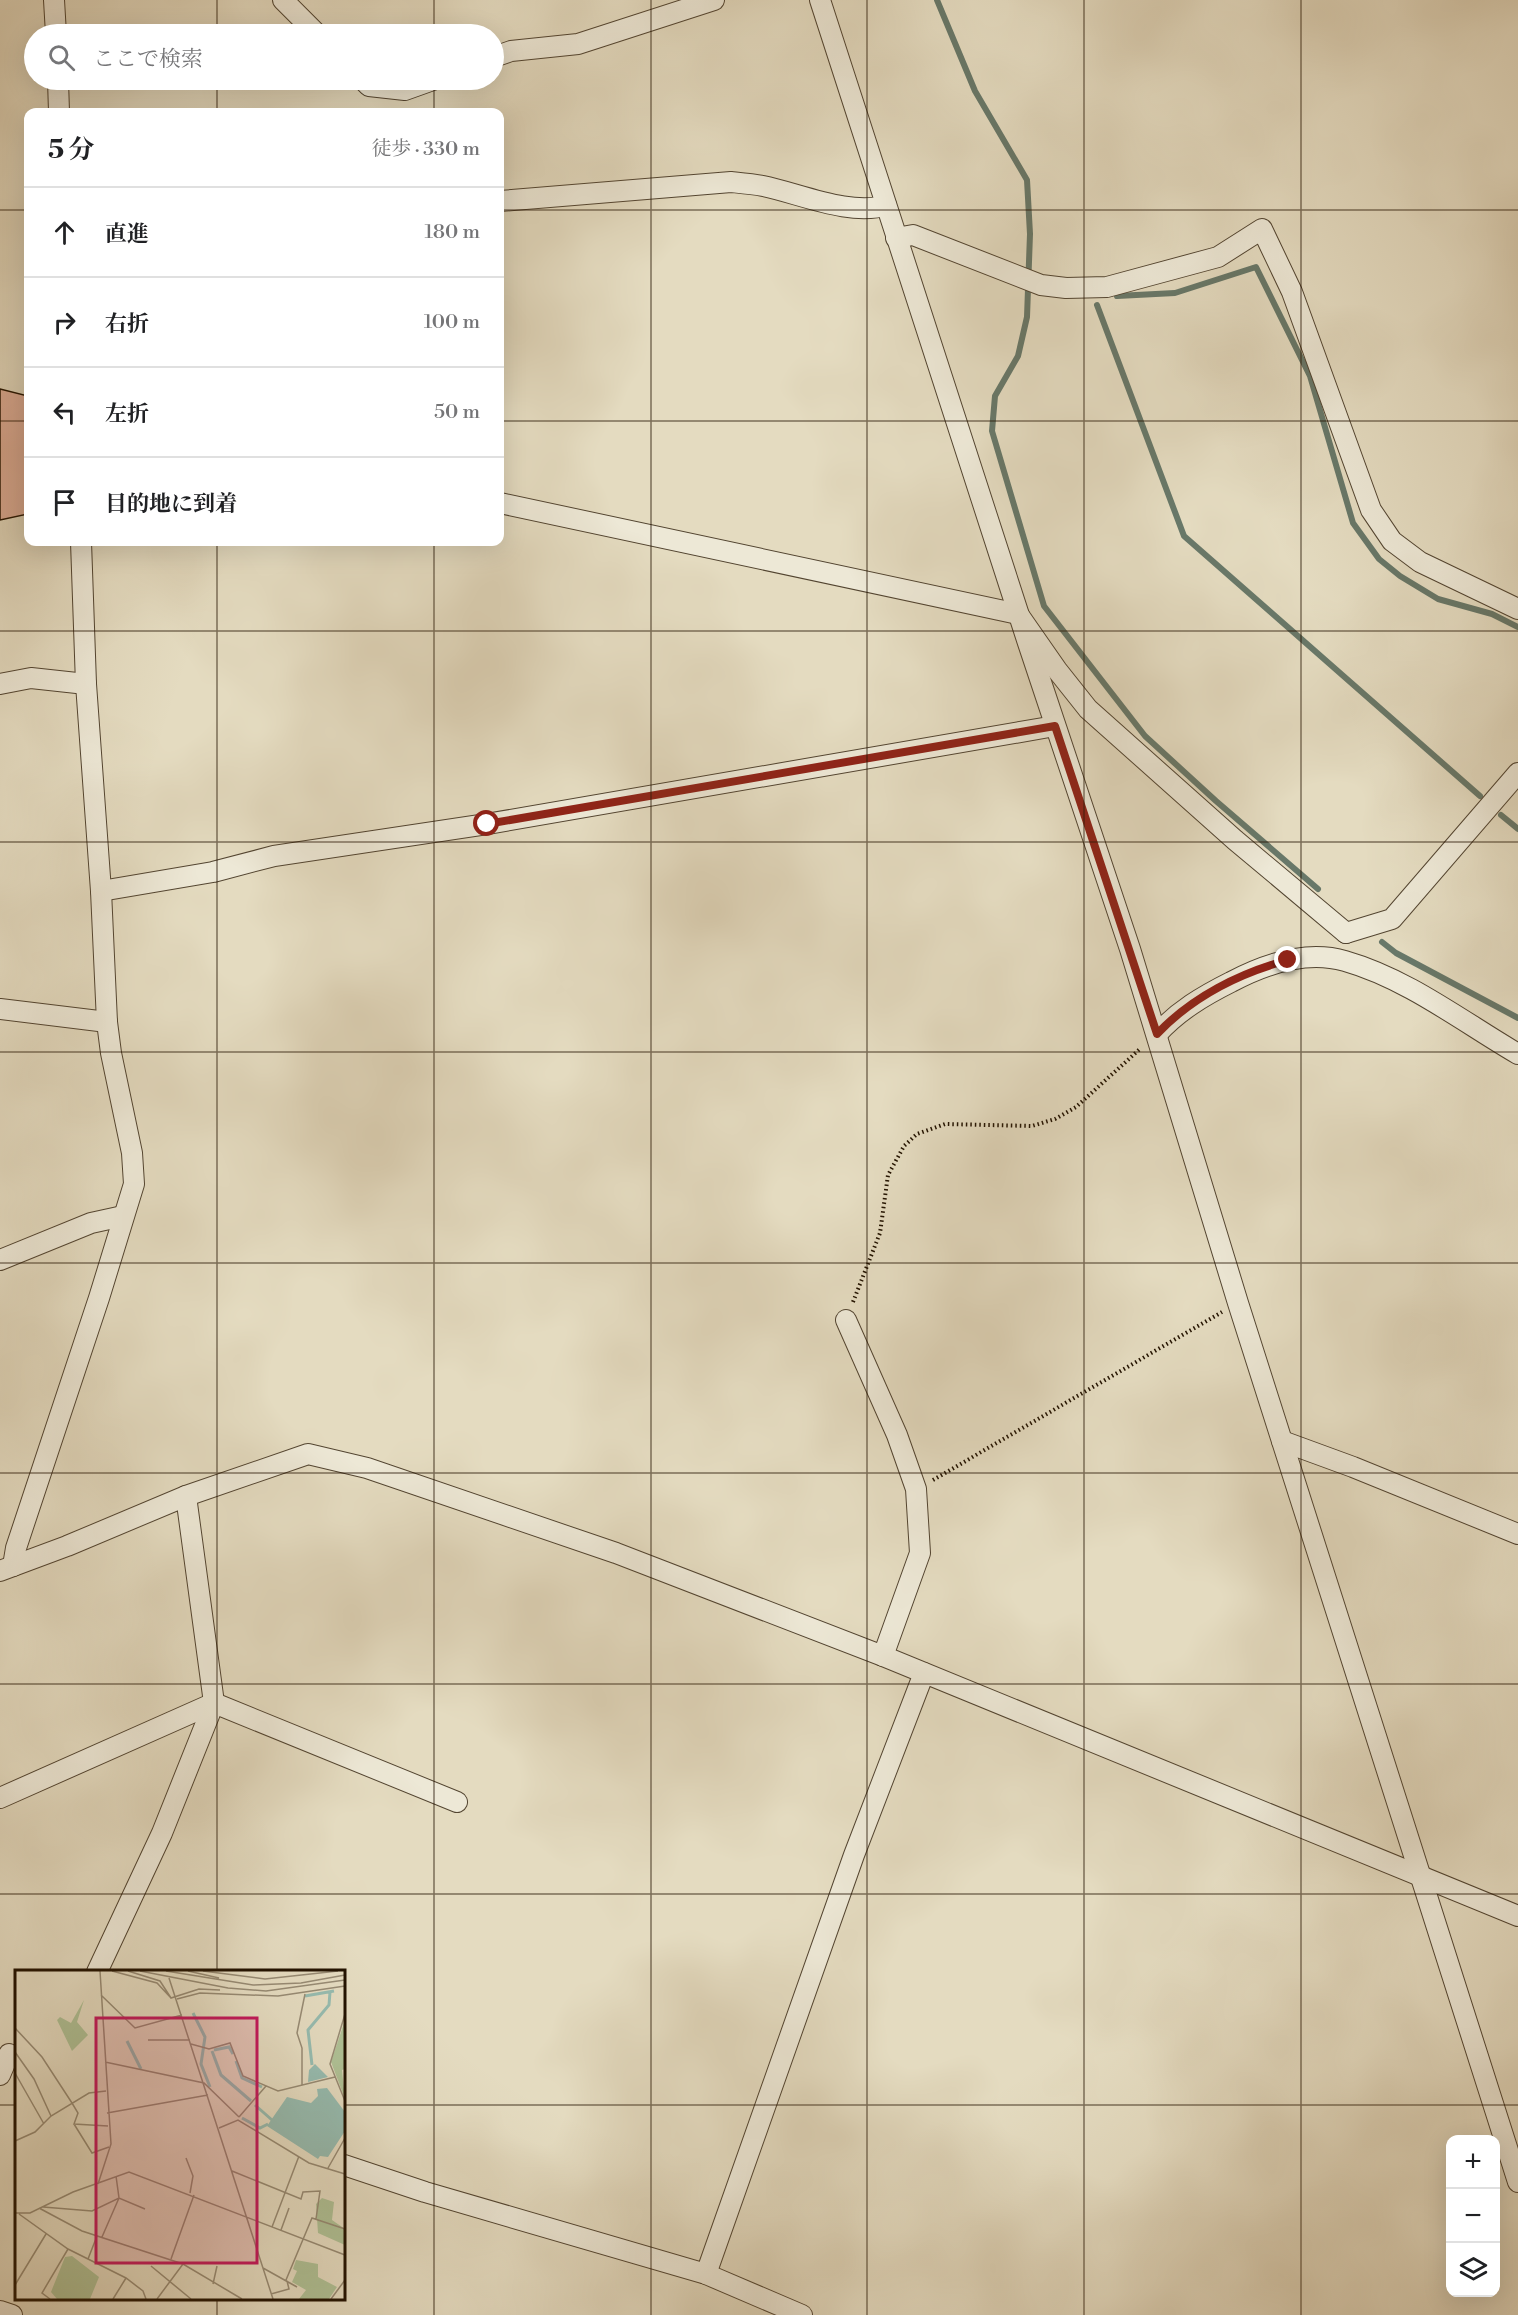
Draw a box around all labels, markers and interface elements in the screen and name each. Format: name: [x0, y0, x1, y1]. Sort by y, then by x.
search box: [24, 24, 504, 90]
icon: search: [45, 41, 78, 74]
text: ここで検索: [93, 46, 203, 73]
text: 5 分: [48, 134, 94, 166]
text: 徒歩 · 330 m: [371, 137, 480, 162]
icon: ahead: [48, 216, 81, 249]
text: 180 m: [425, 220, 480, 245]
text: 直進: [105, 221, 149, 248]
icon: right: [48, 306, 81, 339]
text: 100 m: [424, 310, 480, 335]
text: 右折: [105, 311, 149, 338]
icon: left: [48, 396, 81, 429]
text: 50 m: [434, 400, 480, 425]
text: 左折: [105, 401, 149, 428]
icon: arrive: [48, 486, 81, 519]
text: 目的地に到着: [105, 491, 237, 518]
route start: [473, 810, 499, 836]
route end: [1274, 946, 1300, 972]
inset map: [15, 1970, 345, 2300]
map controls: [1446, 2135, 1500, 2297]
button: +: [1446, 2135, 1500, 2189]
button: −: [1446, 2189, 1500, 2243]
button: layers: [1446, 2243, 1500, 2297]

